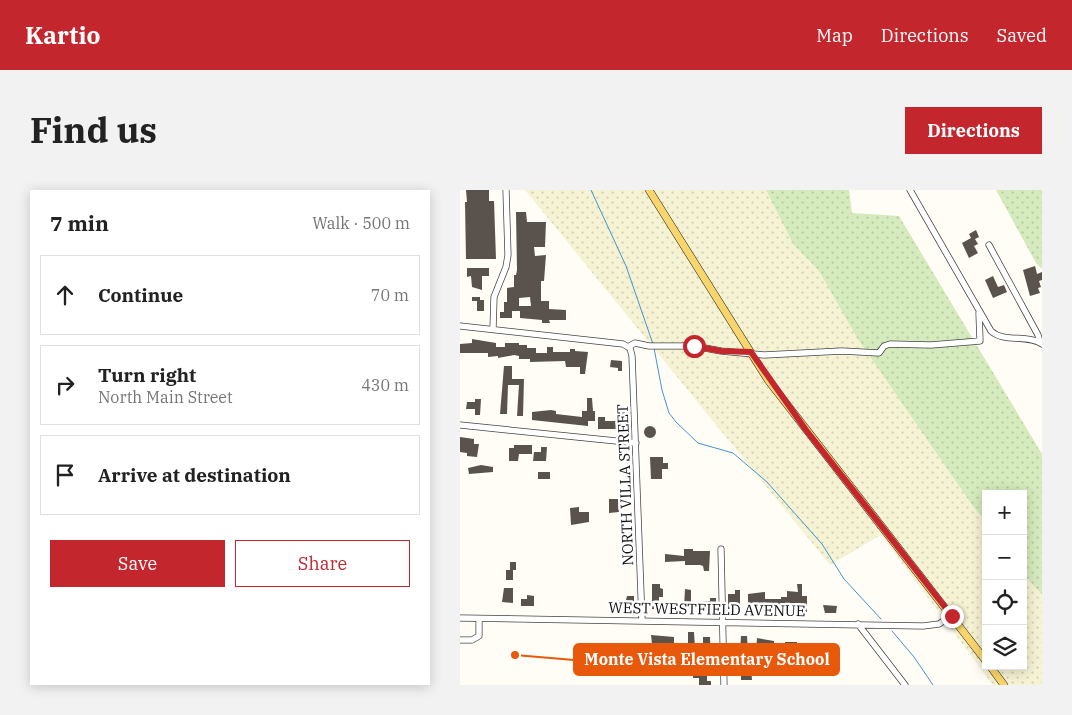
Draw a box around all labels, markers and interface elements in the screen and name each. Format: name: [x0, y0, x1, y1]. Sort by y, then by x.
text: Kartio: [25, 19, 100, 51]
text: Map: [816, 24, 853, 47]
text: Directions: [881, 24, 969, 47]
text: Saved: [997, 24, 1047, 47]
text: Find us: [30, 107, 157, 153]
button: Directions: [905, 107, 1042, 154]
text: 7 min: [50, 209, 109, 237]
text: Walk · 500 m: [312, 213, 410, 233]
icon: ahead: [51, 281, 79, 309]
text: Continue: [98, 283, 183, 307]
text: 70 m: [371, 285, 409, 305]
route start: [683, 335, 706, 358]
text: Turn right: [98, 363, 196, 387]
icon: right: [51, 371, 79, 399]
text: 430 m: [361, 375, 409, 395]
text: North Main Street: [98, 387, 233, 407]
street label: NORTH VILLA STREET: [613, 404, 637, 566]
icon: arrive: [51, 461, 79, 489]
text: Arrive at destination: [98, 463, 291, 487]
map controls: [982, 490, 1027, 670]
button: +: [982, 490, 1027, 535]
button: −: [982, 535, 1027, 580]
button: Save: [50, 540, 225, 587]
button: Share: [235, 540, 410, 587]
button: locate: [982, 580, 1027, 625]
street label: WEST WESTFIELD AVENUE: [608, 598, 806, 620]
route end: [941, 605, 964, 628]
button: layers: [982, 625, 1027, 670]
callout: Monte Vista Elementary School: [574, 644, 839, 675]
text: Monte Vista Elementary School: [584, 649, 830, 669]

